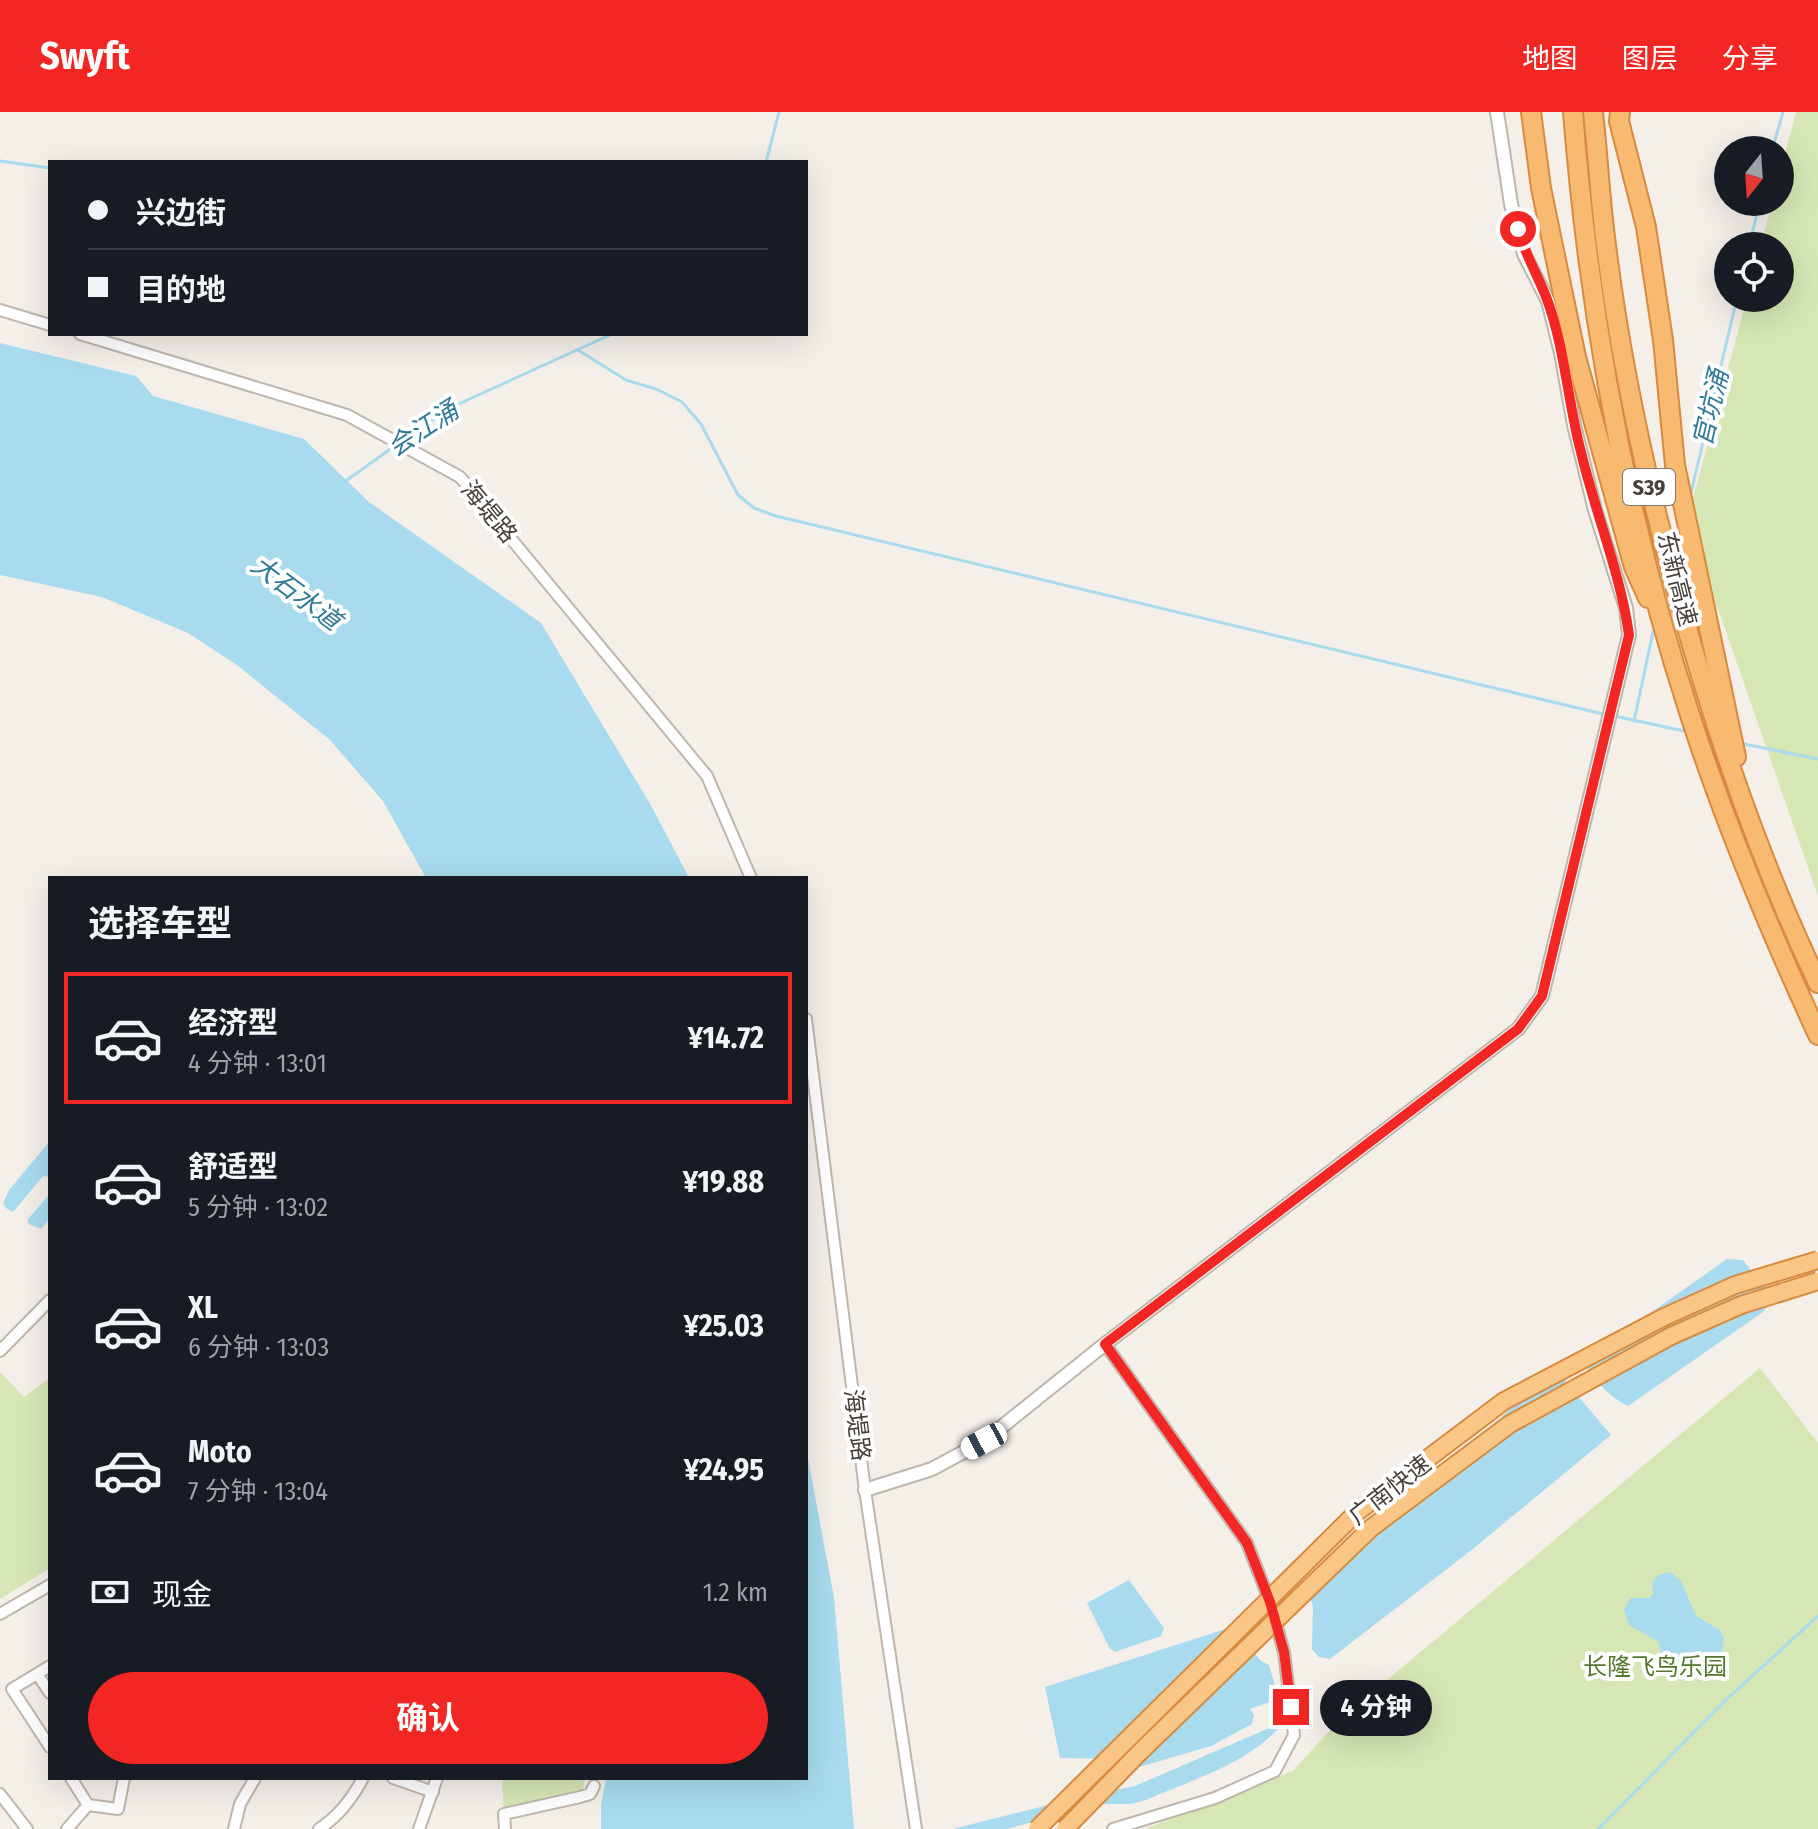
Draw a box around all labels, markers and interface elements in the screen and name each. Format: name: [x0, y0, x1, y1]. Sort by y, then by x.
text: Swyft: [40, 33, 130, 79]
text: 地图: [1522, 42, 1578, 75]
text: 图层: [1622, 42, 1678, 75]
text: 分享: [1722, 42, 1778, 75]
north arrow: [1714, 136, 1794, 216]
map controls: [1714, 136, 1794, 312]
text: 兴边街: [136, 195, 226, 231]
route start: [1500, 211, 1536, 247]
button: locate: [1714, 232, 1794, 312]
text: 目的地: [136, 272, 226, 308]
water label: 官坑涌: [1687, 364, 1736, 449]
water label: 会江涌: [382, 393, 467, 463]
road number: S39: [1623, 469, 1675, 505]
street label: 海堤路: [455, 475, 523, 549]
street label: 东新高速: [1652, 529, 1702, 629]
water label: 大石水道: [245, 549, 350, 639]
text: 选择车型: [88, 902, 232, 946]
icon: car: [92, 1002, 164, 1074]
text: 经济型: [188, 1005, 278, 1041]
text: ¥14.72: [688, 1020, 764, 1056]
text: 4 分钟 · 13:01: [188, 1048, 327, 1079]
icon: car: [92, 1146, 164, 1218]
text: 舒适型: [188, 1149, 278, 1185]
text: ¥19.88: [683, 1164, 764, 1200]
text: 5 分钟 · 13:02: [188, 1192, 328, 1223]
icon: car: [92, 1290, 164, 1362]
text: XL: [188, 1290, 218, 1326]
text: ¥25.03: [684, 1308, 764, 1344]
text: 6 分钟 · 13:03: [188, 1332, 329, 1363]
street label: 海堤路: [839, 1388, 875, 1462]
car: [957, 1419, 1011, 1463]
icon: car: [92, 1434, 164, 1506]
text: Moto: [188, 1434, 252, 1470]
street label: 广南快速: [1344, 1449, 1436, 1531]
text: ¥24.95: [684, 1452, 764, 1488]
text: 7 分钟 · 13:04: [188, 1476, 328, 1507]
icon: cash: [88, 1570, 132, 1614]
text: 现金: [152, 1577, 212, 1613]
text: 1.2 km: [703, 1577, 768, 1608]
park label: 长隆飞鸟乐园: [1583, 1653, 1727, 1681]
button: 确认: [88, 1672, 768, 1764]
callout: 4 分钟: [1319, 1679, 1431, 1735]
route end: [1273, 1689, 1309, 1725]
text: 4 分钟: [1341, 1692, 1411, 1723]

